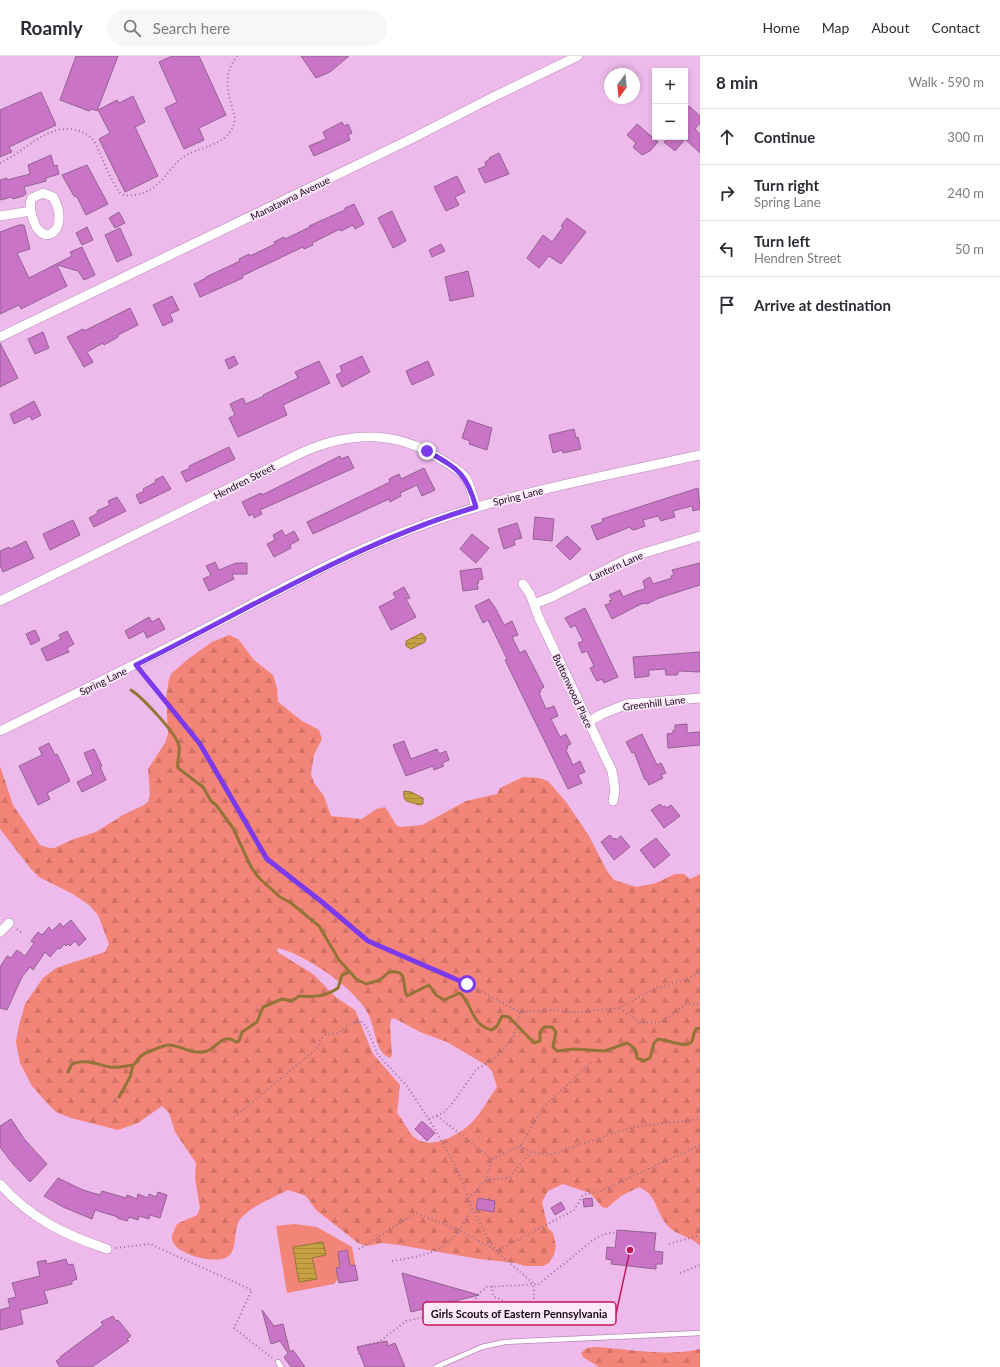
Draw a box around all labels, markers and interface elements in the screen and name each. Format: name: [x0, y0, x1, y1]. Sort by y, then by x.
search box: [107, 10, 387, 46]
text: Roamly: [20, 16, 83, 39]
icon: search: [121, 17, 143, 39]
text: Search here: [153, 19, 230, 37]
text: Home: [762, 19, 800, 36]
text: Map: [822, 19, 849, 36]
text: About: [871, 19, 909, 36]
text: Contact: [931, 19, 980, 36]
north arrow: [604, 68, 640, 104]
map controls: [652, 68, 688, 140]
button: +: [652, 68, 688, 104]
text: 8 min: [716, 72, 758, 93]
text: Walk · 590 m: [908, 74, 984, 90]
button: −: [652, 104, 688, 140]
icon: ahead: [716, 126, 738, 148]
text: Continue: [754, 128, 815, 146]
text: 300 m: [947, 129, 984, 145]
street label: Manatawna Avenue: [248, 174, 332, 222]
text: Turn right: [754, 176, 819, 194]
icon: right: [716, 182, 738, 204]
text: 240 m: [947, 185, 984, 201]
text: Spring Lane: [754, 194, 821, 210]
text: Turn left: [754, 232, 810, 250]
icon: left: [716, 238, 738, 260]
text: 50 m: [955, 241, 984, 257]
text: Hendren Street: [754, 250, 841, 266]
icon: arrive: [716, 294, 738, 316]
text: Arrive at destination: [754, 296, 891, 314]
route end: [418, 442, 436, 460]
street label: Hendren Street: [211, 460, 277, 502]
street label: Spring Lane: [492, 484, 544, 508]
street label: Lantern Lane: [587, 549, 645, 583]
street label: Buttonwood Place: [551, 652, 595, 730]
street label: Spring Lane: [77, 664, 129, 698]
street label: Greenhill Lane: [622, 693, 686, 713]
route start: [458, 975, 476, 993]
callout: Girls Scouts of Eastern Pennsylvania: [423, 1302, 616, 1325]
text: Girls Scouts of Eastern Pennsylvania: [431, 1307, 607, 1320]

